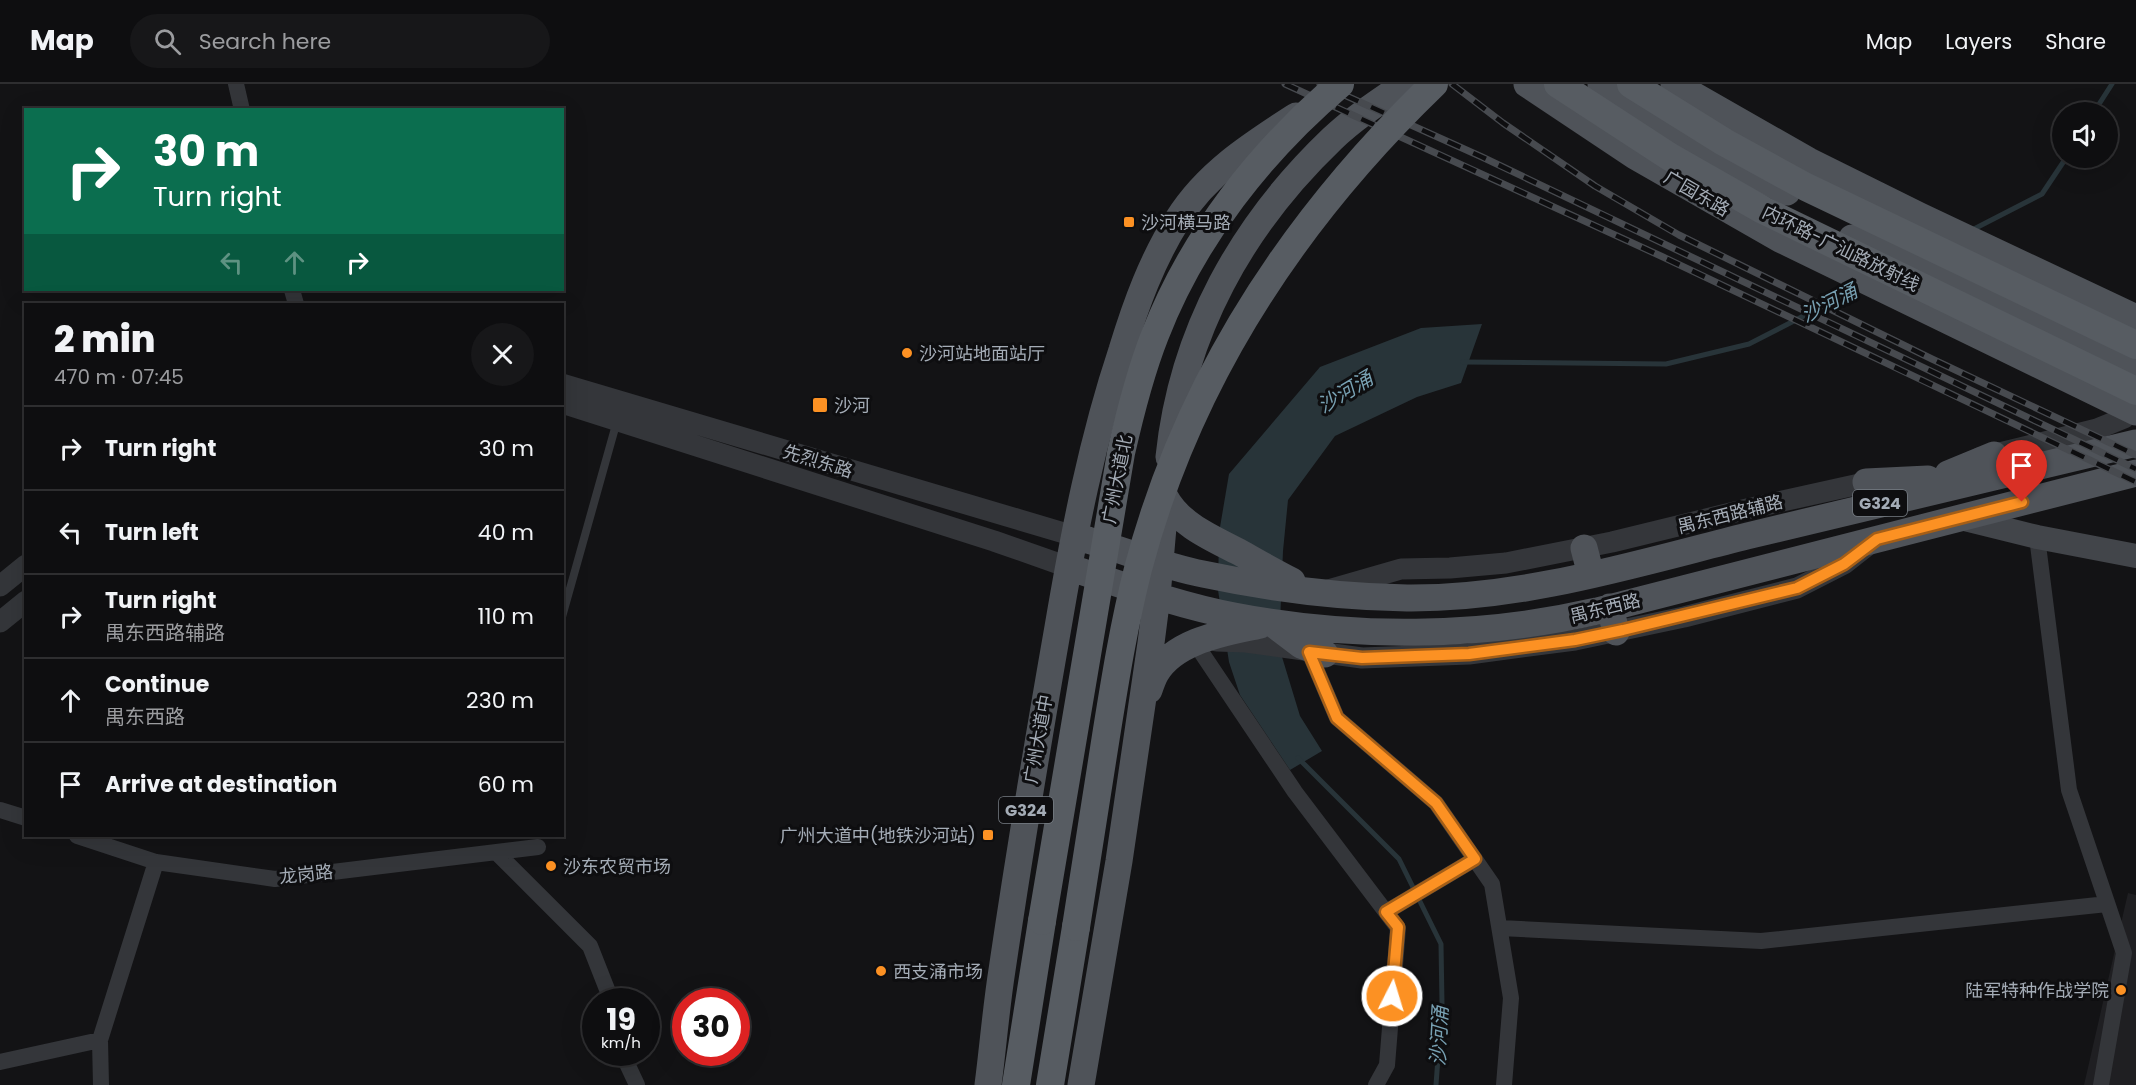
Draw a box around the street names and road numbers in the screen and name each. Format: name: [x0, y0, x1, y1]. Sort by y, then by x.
street label: 广园东路: [1660, 164, 1734, 222]
street label: 内环路-广汕路放射线: [1758, 199, 1924, 297]
street label: 广州大道北: [1096, 432, 1138, 526]
street label: 先烈东路: [780, 439, 856, 483]
street label: 禺东西路辅路: [1675, 489, 1785, 539]
road number: G324: [1853, 490, 1907, 516]
street label: 禺东西路: [1567, 587, 1643, 629]
street label: 广州大道中: [1018, 693, 1058, 785]
road number: G324: [999, 797, 1053, 823]
street label: 龙岗路: [278, 859, 334, 889]

